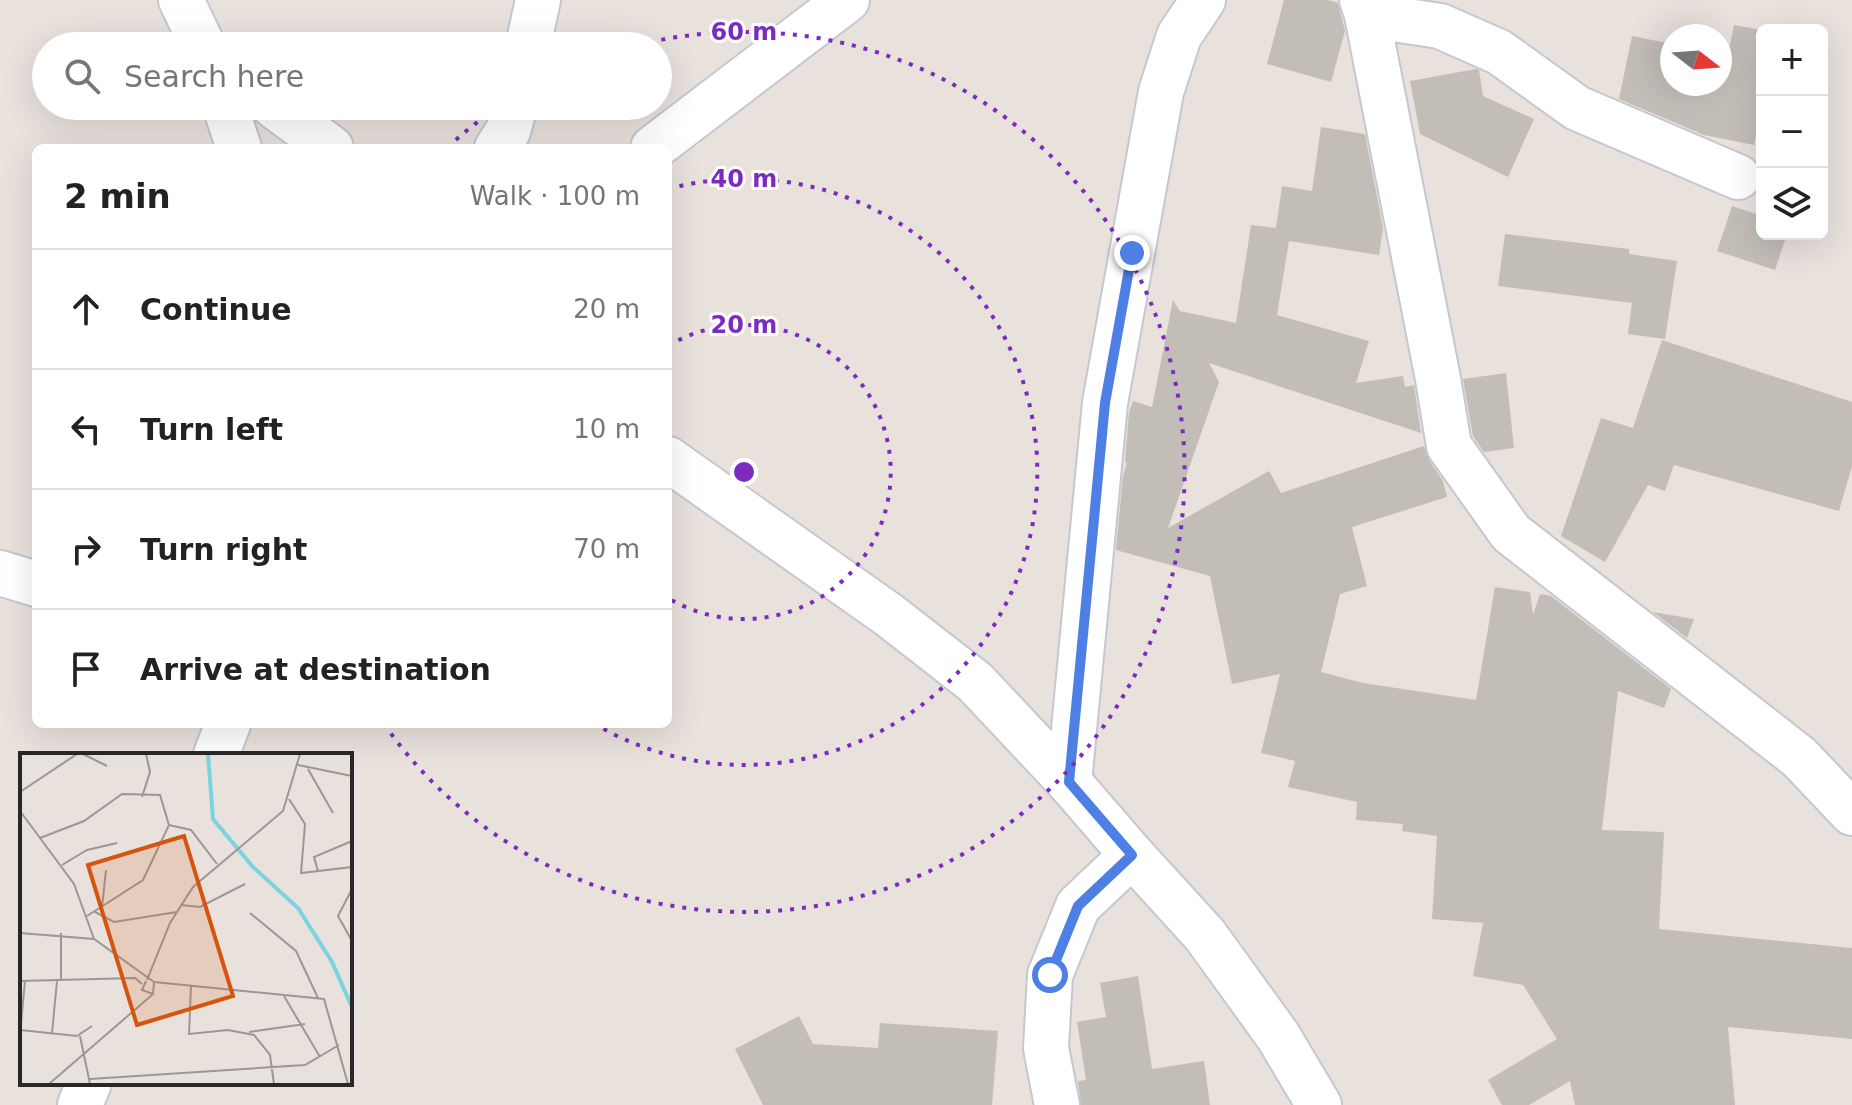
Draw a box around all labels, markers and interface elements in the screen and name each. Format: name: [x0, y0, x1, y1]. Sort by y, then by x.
text: 60 m: [711, 18, 777, 46]
north arrow: [1660, 24, 1732, 96]
map controls: [1756, 24, 1828, 240]
button: +: [1756, 24, 1828, 96]
search box: [32, 32, 672, 120]
icon: search: [60, 54, 104, 98]
text: Search here: [124, 59, 304, 94]
button: −: [1756, 96, 1828, 168]
text: 40 m: [711, 165, 777, 193]
button: layers: [1756, 168, 1828, 240]
text: 2 min: [64, 176, 171, 216]
text: Walk · 100 m: [470, 181, 640, 211]
route end: [1114, 235, 1150, 271]
icon: ahead: [64, 287, 108, 331]
text: Continue: [140, 292, 292, 327]
text: 20 m: [573, 294, 640, 324]
text: 20 m: [711, 311, 777, 339]
icon: left: [64, 407, 108, 451]
text: Turn left: [140, 412, 283, 447]
text: 10 m: [573, 414, 640, 444]
centre of rings: [730, 458, 758, 486]
icon: right: [64, 527, 108, 571]
text: Turn right: [140, 532, 307, 567]
text: 70 m: [573, 534, 640, 564]
icon: arrive: [64, 647, 108, 691]
text: Arrive at destination: [140, 652, 491, 687]
inset map: [20, 753, 352, 1085]
route start: [1032, 957, 1068, 993]

